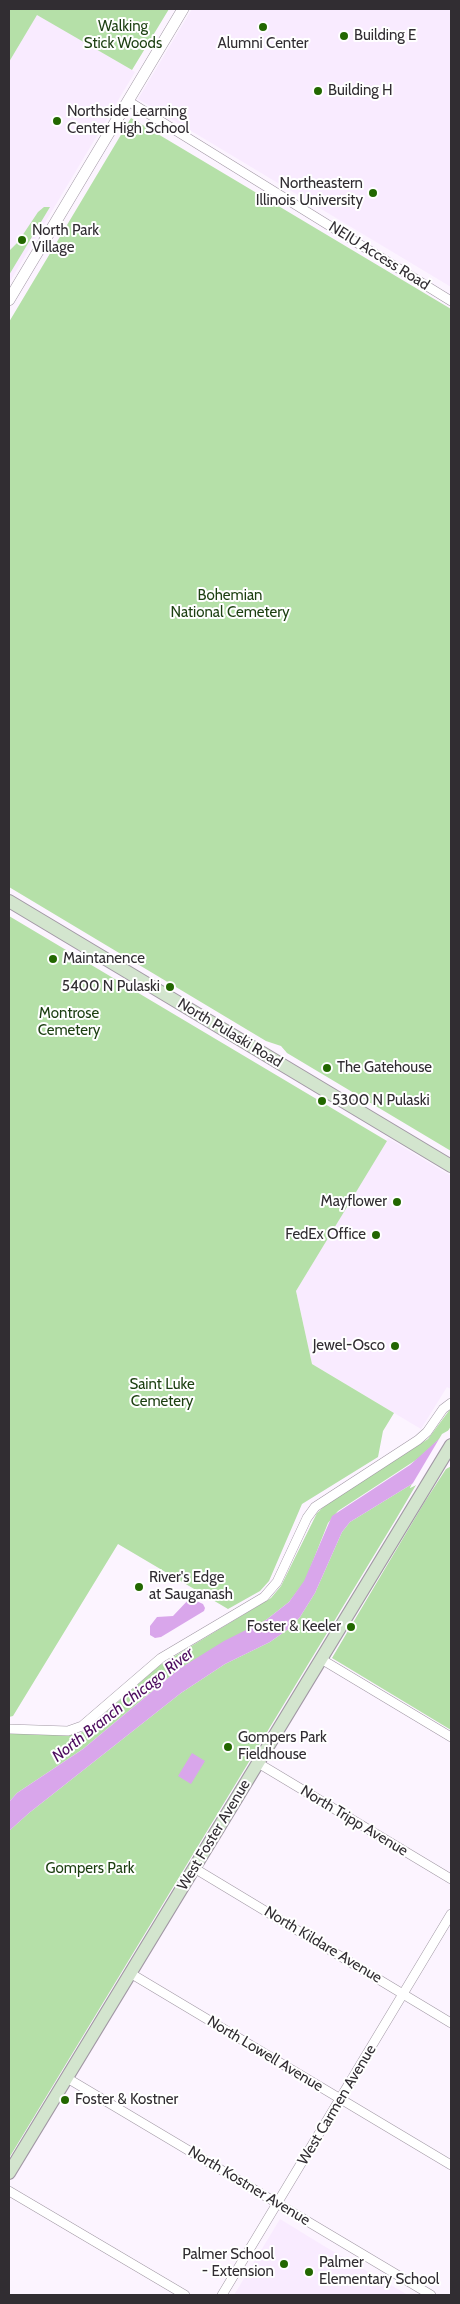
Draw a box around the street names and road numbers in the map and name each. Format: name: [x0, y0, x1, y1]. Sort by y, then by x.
street label: NEIU Access Road: [325, 218, 433, 294]
street label: North Pulaski Road: [174, 995, 286, 1071]
street label: West Foster Avenue: [174, 1776, 254, 1894]
street label: North Tripp Avenue: [297, 1782, 411, 1860]
street label: North Kildare Avenue: [261, 1903, 385, 1987]
street label: North Lowell Avenue: [204, 2012, 326, 2096]
street label: West Carmen Avenue: [294, 2042, 380, 2168]
street label: North Kostner Avenue: [185, 2142, 313, 2230]

